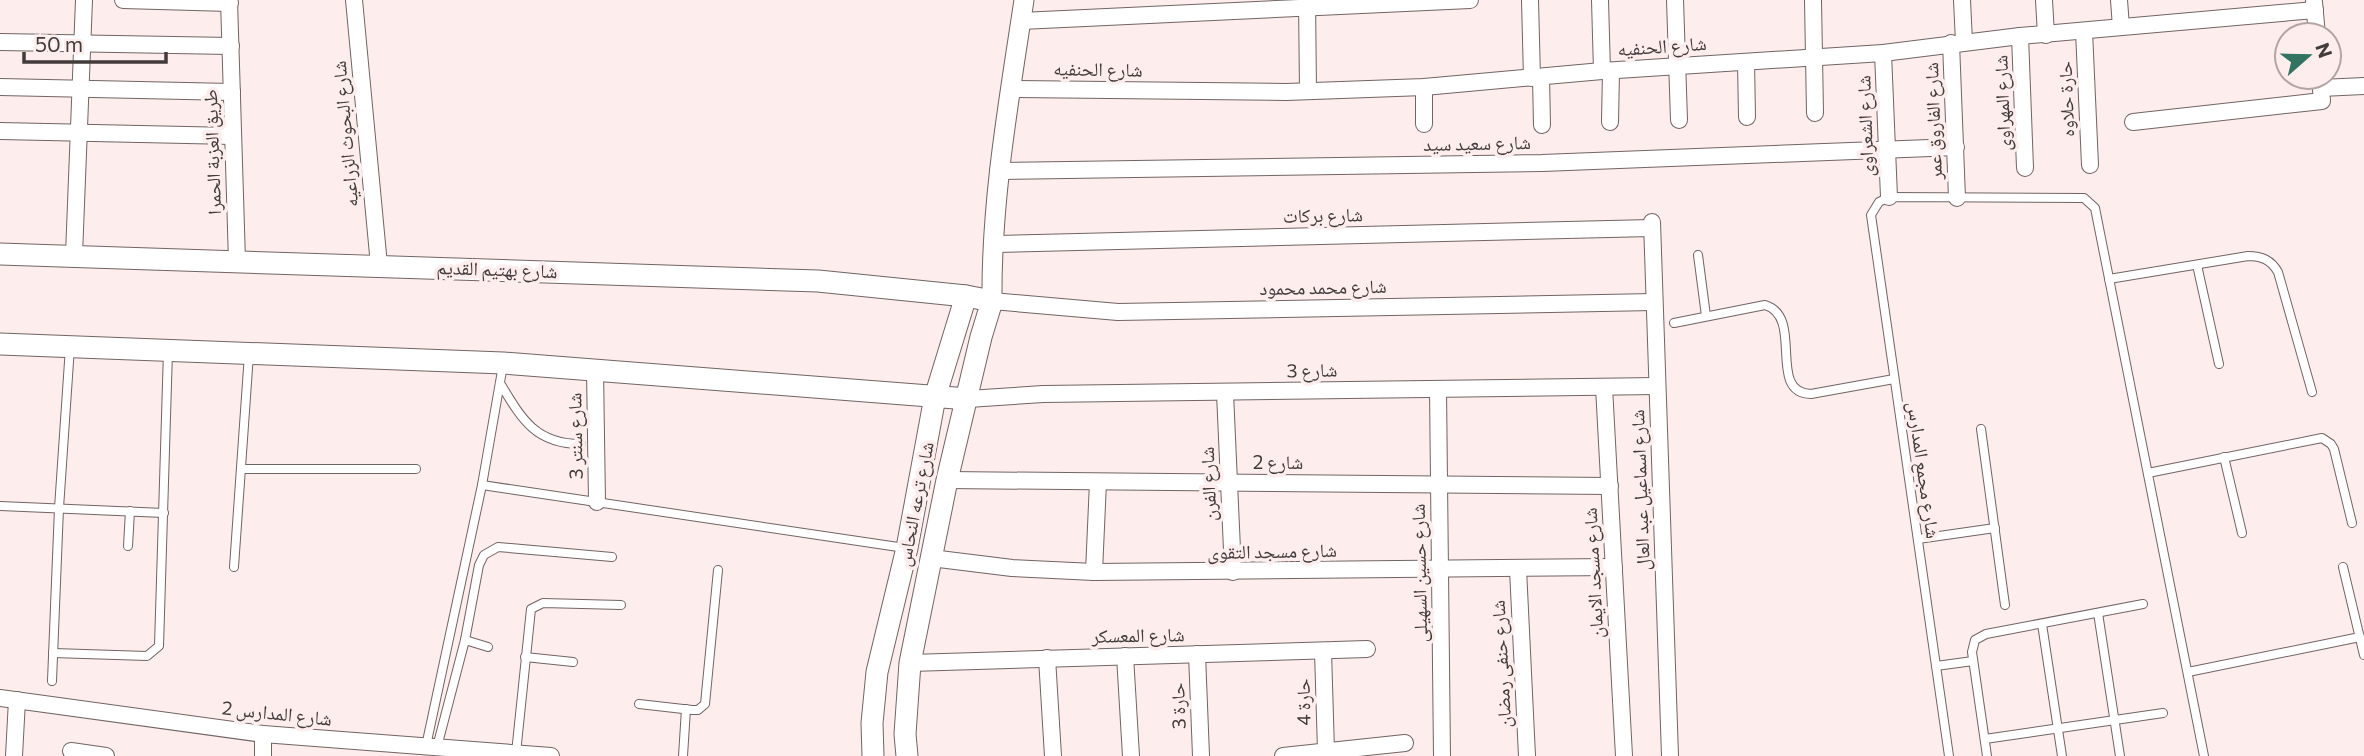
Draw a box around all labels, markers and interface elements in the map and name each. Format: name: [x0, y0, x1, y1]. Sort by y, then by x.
scale bar: [24, 21, 166, 65]
north arrow: [2273, 21, 2343, 91]
text: 50 m: [35, 31, 83, 56]
street label: شارع الحنفيه: [1617, 31, 1707, 61]
text: N: [2311, 39, 2338, 61]
street label: شارع المهراوى: [1988, 54, 2016, 152]
street label: شارع الحنفيه: [1053, 56, 1143, 82]
street label: شارع البحوث الزراعيه: [327, 60, 363, 208]
street label: حارة حلاوه: [2053, 61, 2079, 137]
street label: شارع الفاروق عمر: [1919, 62, 1947, 181]
street label: شارع الشعراوى: [1851, 75, 1879, 177]
street label: طريق العزبة الحمرا: [198, 89, 226, 215]
street label: شارع سعيد سيد: [1423, 130, 1531, 156]
street label: شارع بركات: [1283, 202, 1363, 228]
street label: شارع بهتيم القديم: [436, 255, 558, 284]
street label: شارع محمد محمود: [1259, 274, 1387, 300]
street label: شارع 3: [1286, 358, 1338, 382]
street label: شارع سنتر 3: [562, 392, 588, 480]
street label: شارع مجمع المدارس: [1902, 400, 1945, 540]
street label: شارع اسماعيل عبد العال: [1625, 409, 1655, 571]
street label: شارع ترعه النحاس: [891, 440, 939, 568]
street label: شارع الفرن: [1195, 446, 1221, 522]
street label: شارع 2: [1253, 450, 1303, 474]
street label: شارع حسين السهيلى: [1406, 503, 1432, 643]
street label: شارع مسجد الايمان: [1578, 507, 1608, 639]
street label: شارع مسجد التقوى: [1207, 538, 1337, 564]
street label: شارع حنفى رمضان: [1486, 599, 1516, 729]
street label: شارع المعسكر: [1090, 622, 1185, 648]
street label: حارة 4: [1291, 678, 1315, 726]
street label: حارة 3: [1165, 682, 1191, 730]
street label: شارع المدارس 2: [221, 695, 333, 731]

